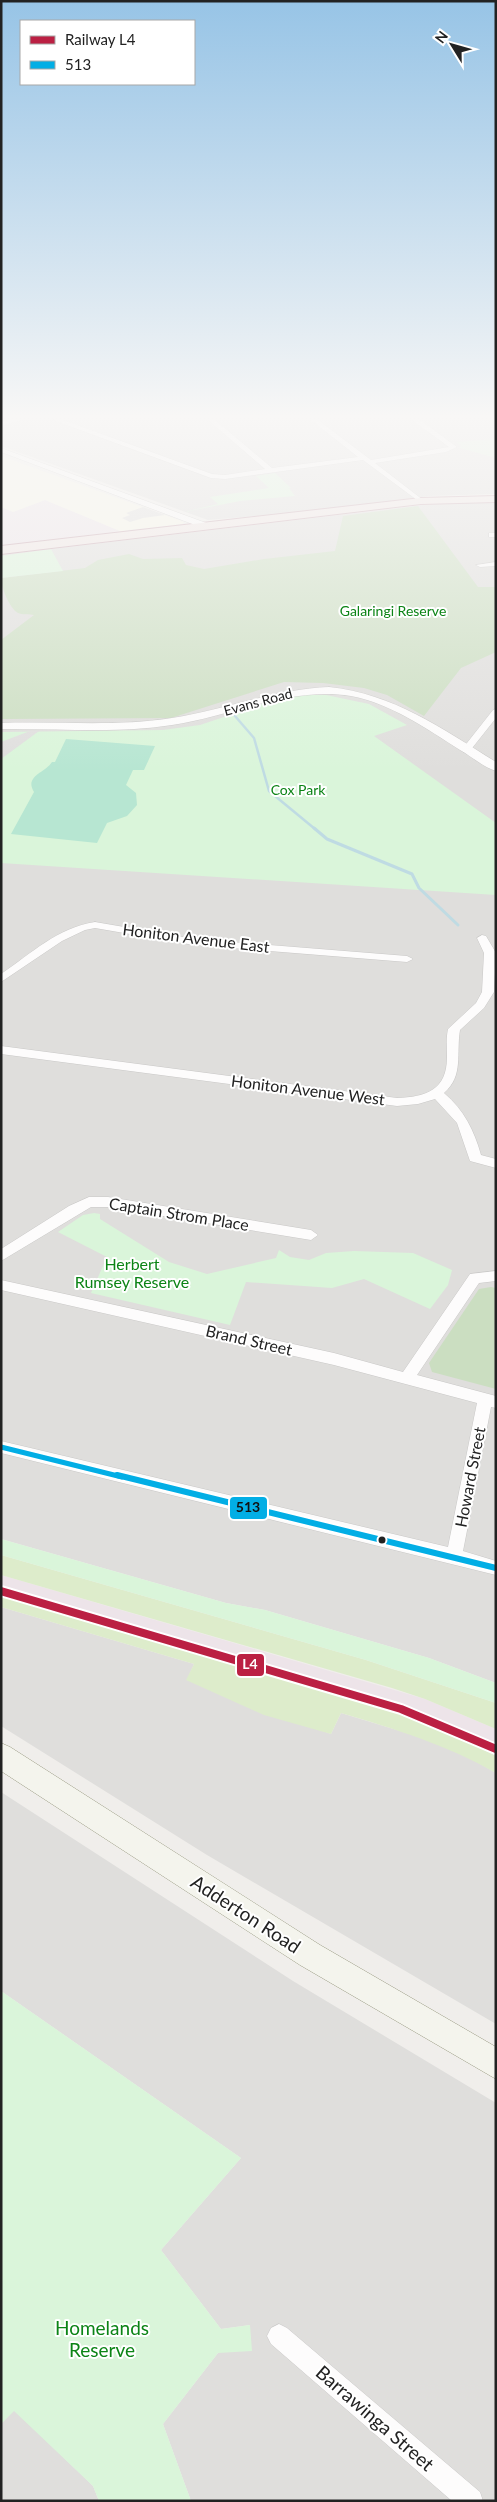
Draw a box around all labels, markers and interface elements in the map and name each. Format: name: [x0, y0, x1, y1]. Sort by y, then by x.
legend: [20, 20, 195, 85]
north arrow: [427, 20, 477, 70]
text: N: [431, 27, 451, 46]
text: Railway L4: [65, 30, 136, 48]
text: 513: [65, 55, 91, 73]
park label: Galaringi Reserve: [340, 602, 446, 619]
street label: Evans Road: [222, 684, 294, 719]
park label: Cox Park: [271, 781, 326, 798]
street label: Honiton Avenue East: [122, 919, 271, 956]
street label: Honiton Avenue West: [230, 1071, 386, 1108]
street label: Captain Strom Place: [108, 1193, 250, 1234]
park label: Herbert Rumsey Reserve: [75, 1254, 189, 1291]
street label: Brand Street: [204, 1320, 294, 1359]
street label: Howard Street: [450, 1425, 489, 1529]
line badge: 513: [229, 1496, 268, 1520]
text: 513: [236, 1498, 260, 1515]
unlabelled marker: [377, 1535, 387, 1545]
line badge: L4: [236, 1653, 265, 1677]
text: L4: [242, 1655, 258, 1672]
street label: Adderton Road: [187, 1870, 305, 1958]
park label: Homelands Reserve: [55, 2316, 149, 2361]
street label: Barrawinga Street: [312, 2360, 439, 2475]

